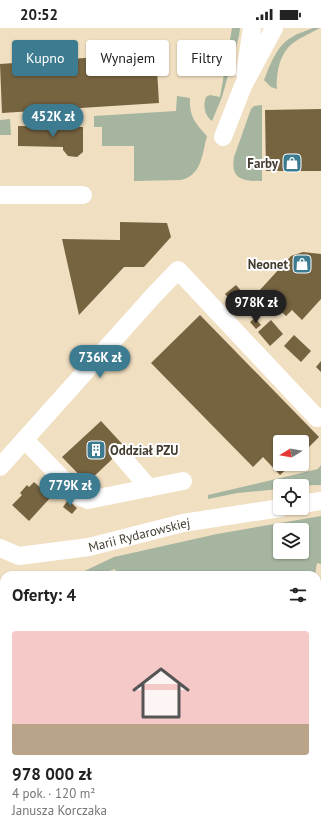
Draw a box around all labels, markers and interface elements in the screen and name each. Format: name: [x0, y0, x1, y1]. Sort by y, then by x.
text: 20:52: [20, 5, 58, 24]
chip: Kupno: [12, 40, 78, 76]
chip: Wynajem: [86, 40, 169, 76]
chip: Filtry: [177, 40, 236, 76]
pin: 452K zł: [16, 104, 90, 138]
text: 452K zł: [31, 108, 75, 125]
shop icon: Farby: [281, 152, 303, 174]
place label: Farby: [247, 155, 279, 172]
shop icon: Neonet: [291, 253, 313, 275]
place label: Neonet: [248, 256, 288, 273]
pin: 978K zł: [219, 290, 293, 324]
text: 978K zł: [234, 294, 278, 311]
pin: 736K zł: [63, 345, 137, 379]
text: 736K zł: [78, 349, 122, 366]
north arrow: [273, 435, 309, 471]
map controls: [273, 435, 309, 559]
building icon: Oddział PZU: [85, 439, 107, 461]
place label: Oddział PZU: [110, 442, 178, 459]
pin: 779K zł: [33, 473, 107, 507]
text: 779K zł: [48, 477, 92, 494]
button: locate: [273, 479, 309, 515]
street label: Marii Rydarowskiej: [87, 514, 191, 556]
button: layers: [273, 523, 309, 559]
text: Oferty: 4: [12, 584, 76, 606]
icon: filters: [287, 584, 309, 606]
icon: home: [125, 657, 197, 729]
text: 978 000 zł: [12, 763, 92, 785]
text: 4 pok. · 120 m²: [12, 785, 95, 802]
text: Janusza Korczaka: [12, 802, 107, 819]

